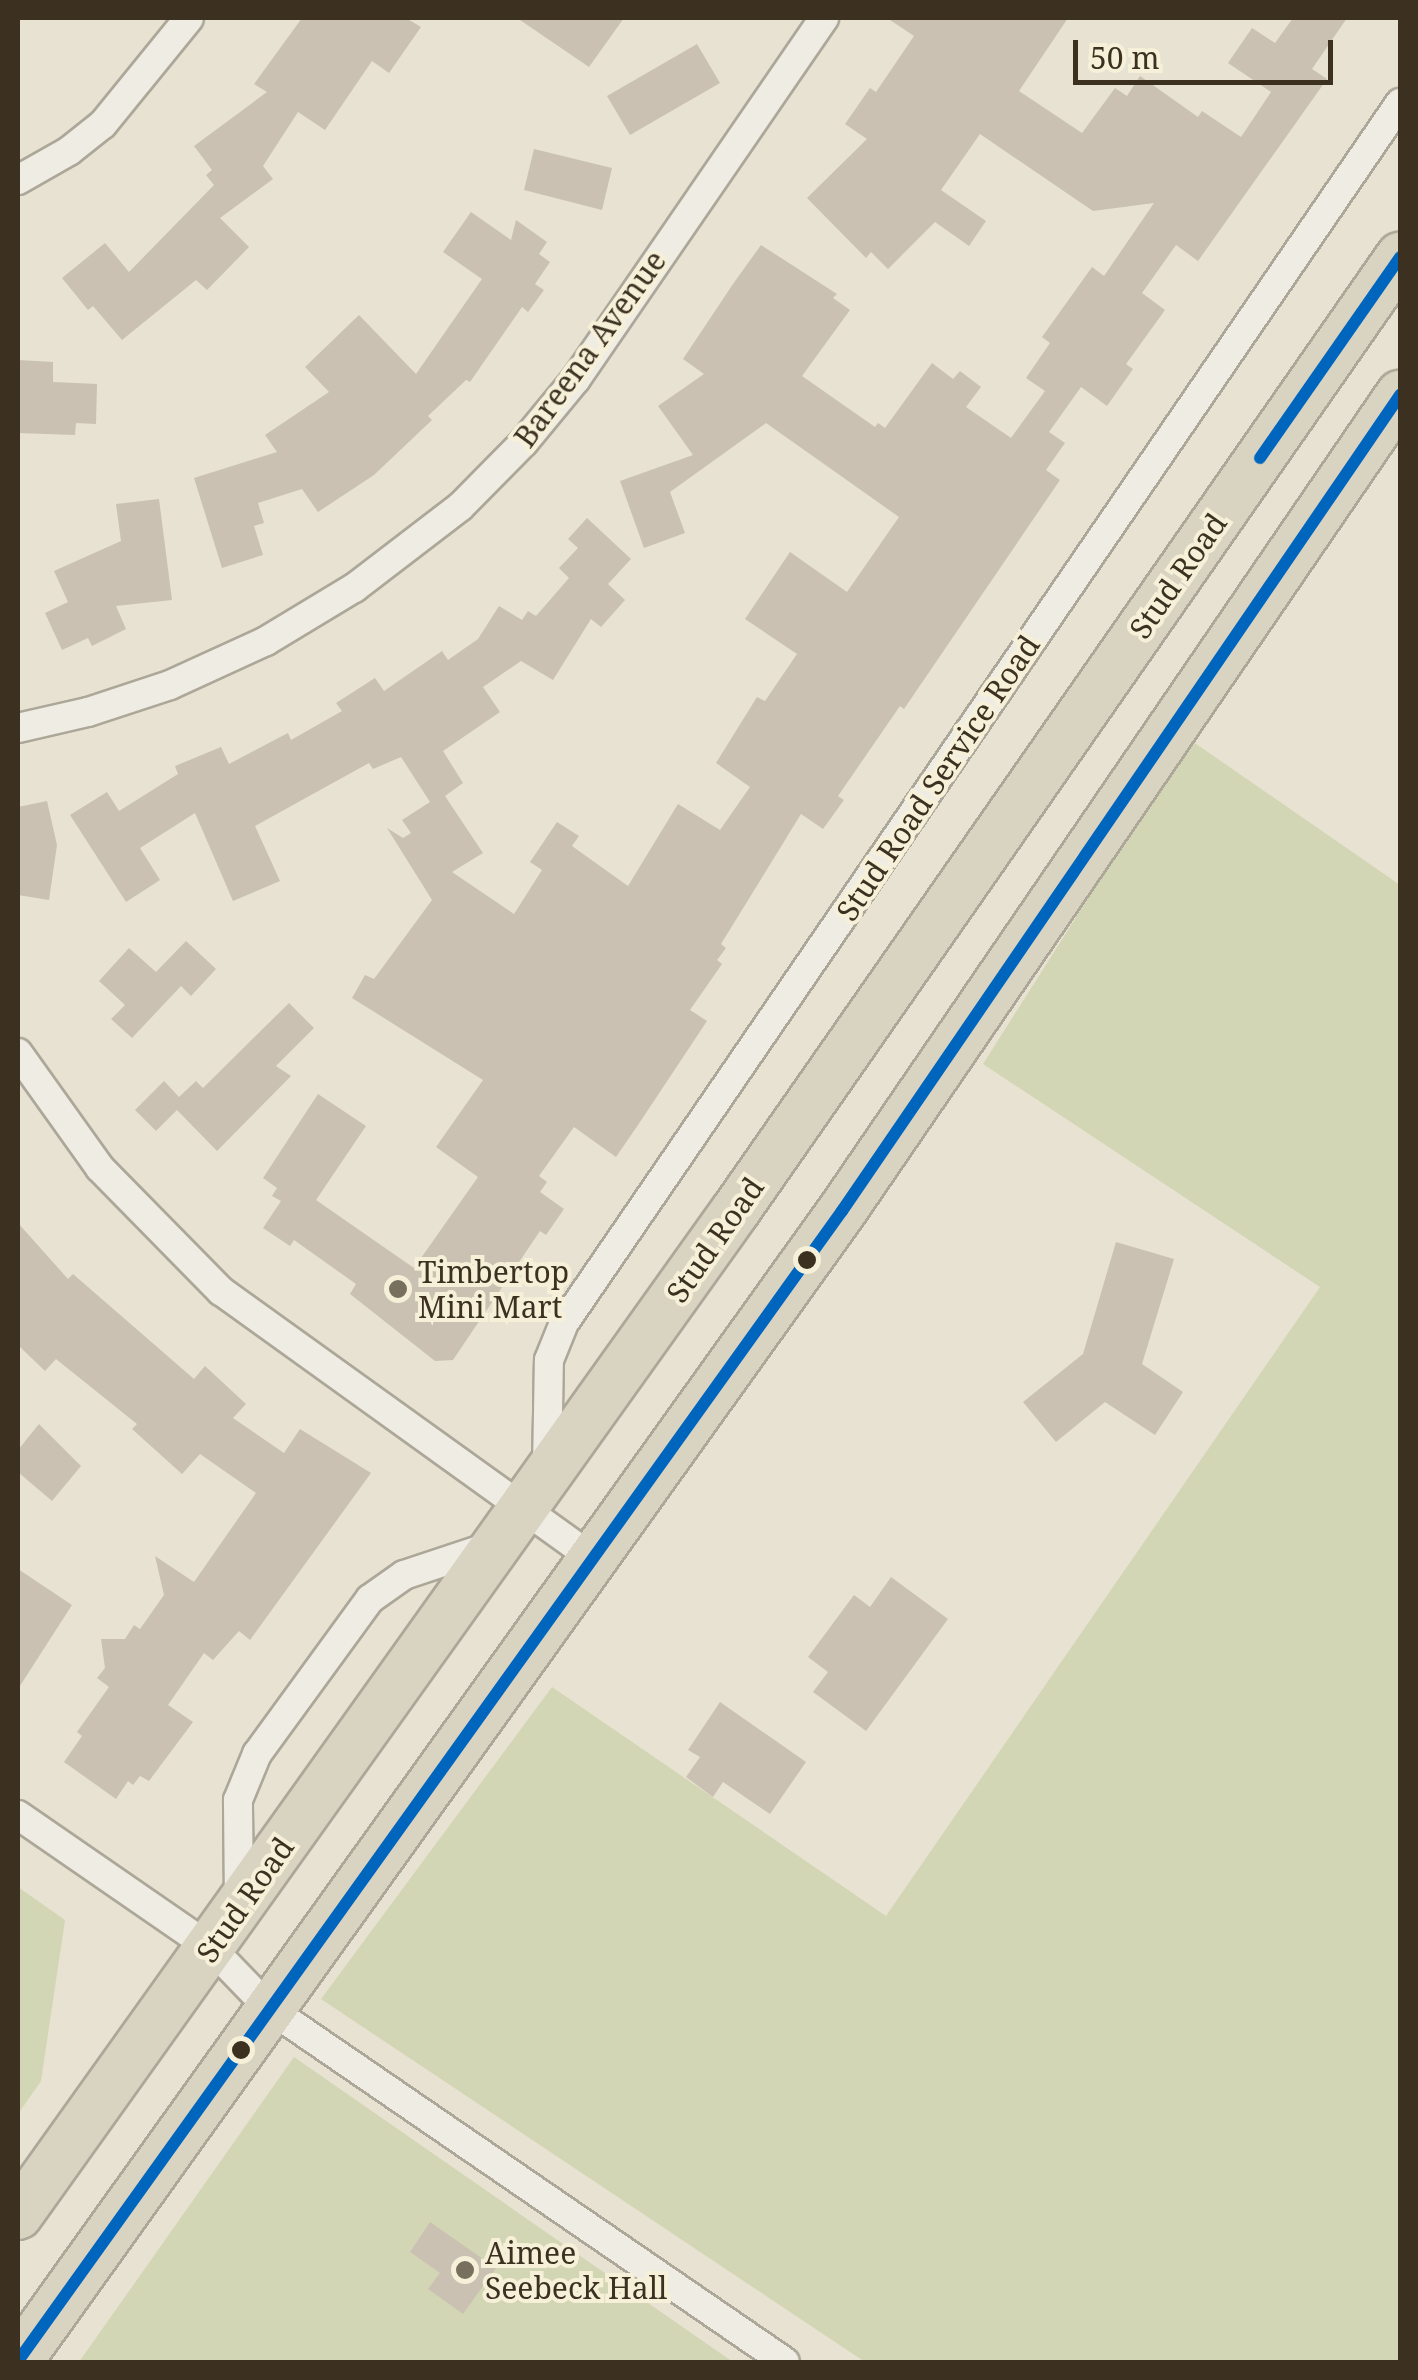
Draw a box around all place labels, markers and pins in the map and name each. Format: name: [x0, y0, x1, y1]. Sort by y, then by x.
unlabelled marker: [797, 1250, 817, 1270]
place label: Timbertop Mini Mart: [418, 1254, 569, 1324]
marker: Timbertop Mini Mart: [387, 1278, 409, 1300]
unlabelled marker: [231, 2040, 251, 2060]
place label: Aimee Seebeck Hall: [485, 2235, 667, 2306]
marker: Aimee Seebeck Hall: [454, 2259, 476, 2281]

